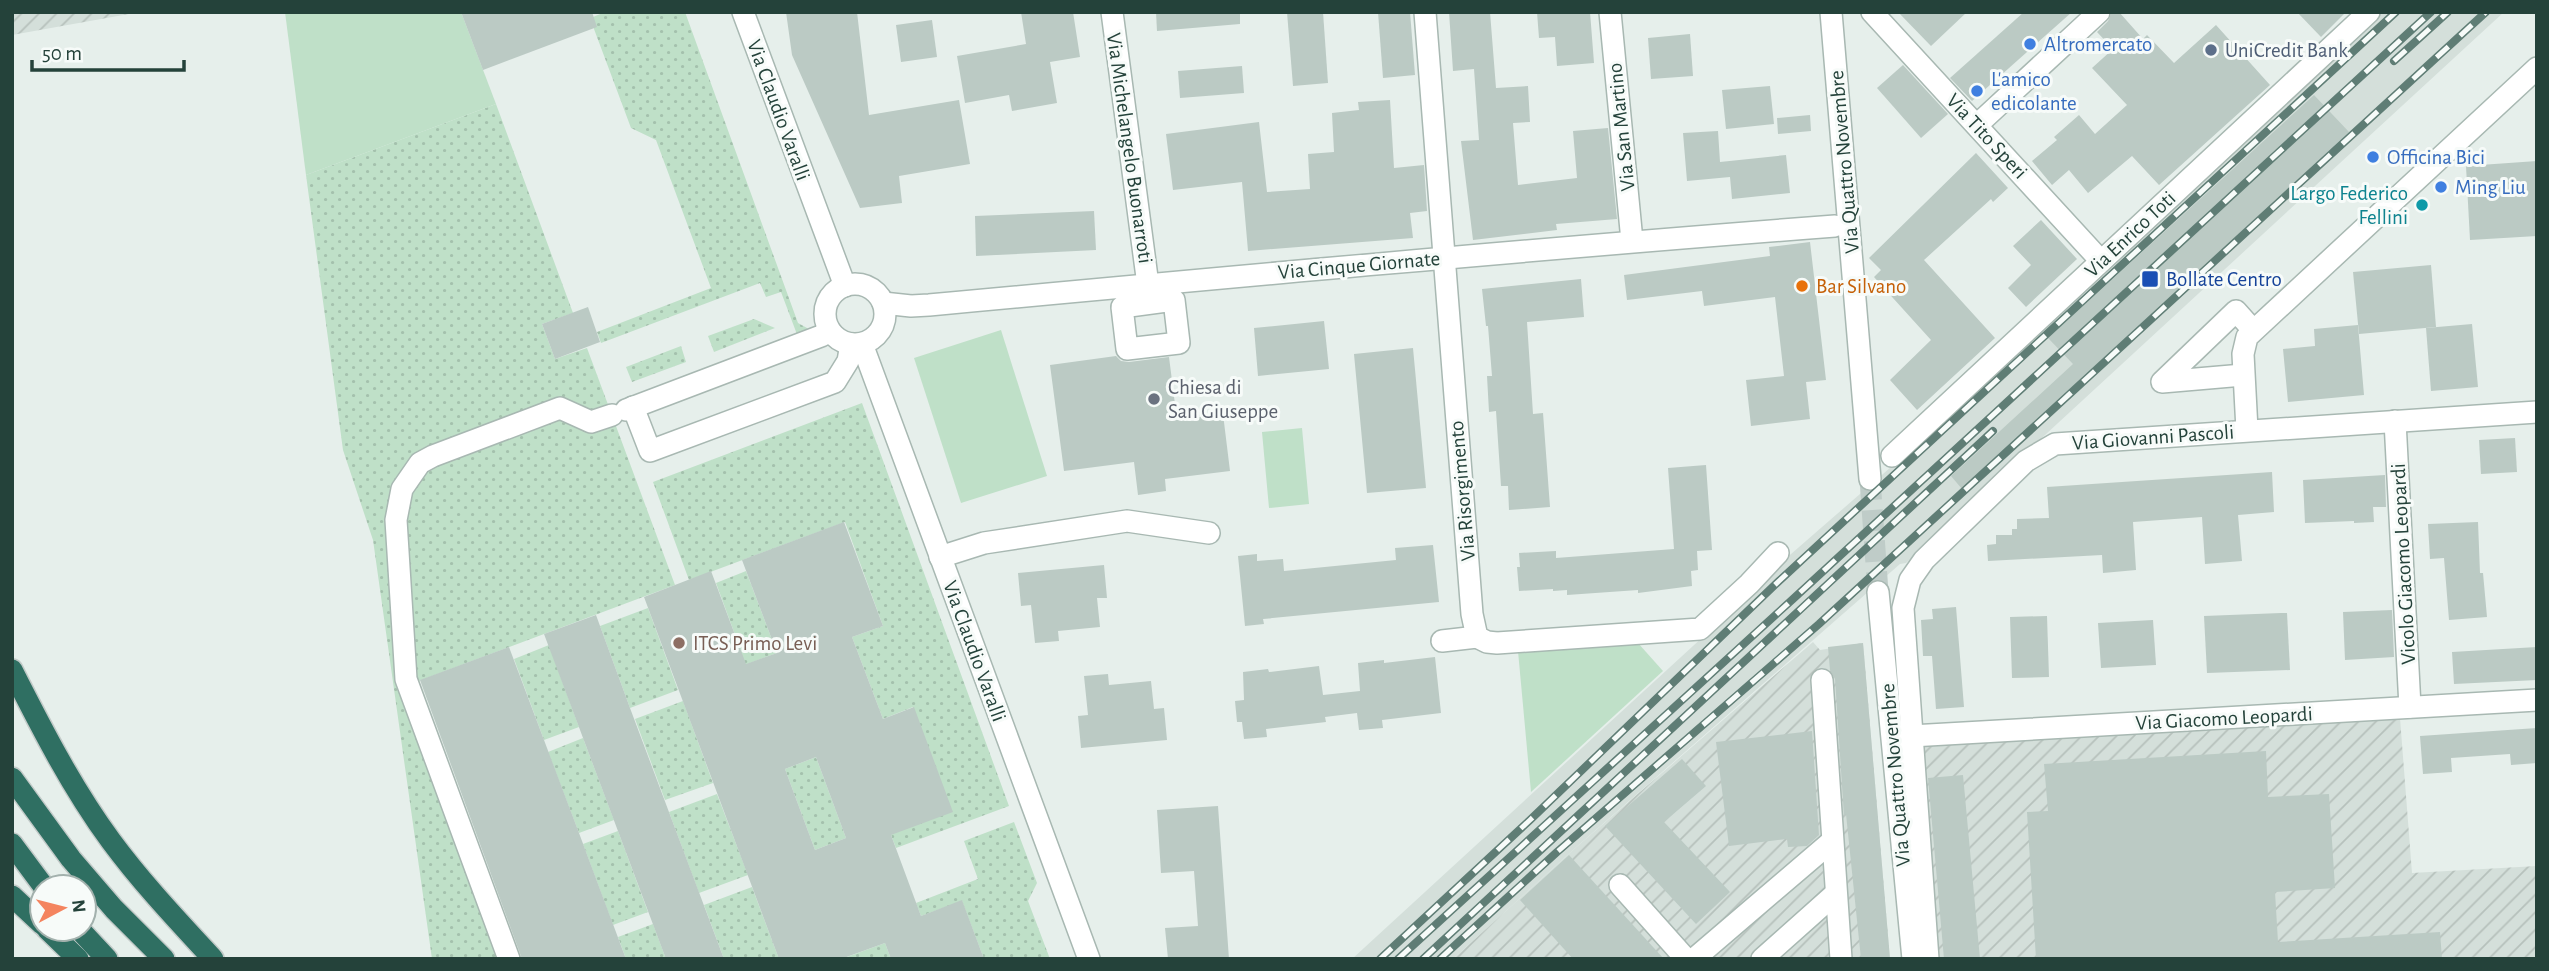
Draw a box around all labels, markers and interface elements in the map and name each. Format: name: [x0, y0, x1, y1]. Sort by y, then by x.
scale bar: [32, 28, 184, 72]
street label: Via Michelangelo Buonarroti: [1103, 31, 1156, 265]
place label: Altromercato: [2044, 34, 2152, 55]
marker: Altromercato: [2022, 36, 2038, 52]
street label: Via Claudio Varalli: [743, 37, 814, 183]
place label: UniCredit Bank: [2225, 40, 2348, 61]
marker: UniCredit Bank: [2203, 42, 2219, 58]
text: 50 m: [42, 43, 82, 64]
street label: Via San Martino: [1604, 62, 1639, 192]
street label: Via Quattro Novembre: [1826, 69, 1863, 254]
place label: L'amico edicolante: [1991, 69, 2077, 114]
marker: L'amico edicolante: [1969, 83, 1985, 99]
street label: Via Tito Speri: [1942, 90, 2031, 183]
place label: Officina Bici: [2387, 147, 2485, 168]
marker: Officina Bici: [2365, 149, 2381, 165]
place label: Ming Liu: [2455, 177, 2526, 198]
marker: Ming Liu: [2433, 179, 2449, 195]
place label: Largo Federico Fellini: [2290, 183, 2408, 228]
street label: Via Enrico Toti: [2081, 187, 2180, 281]
marker: Largo Federico Fellini: [2414, 197, 2430, 213]
street label: Via Cinque Giornate: [1277, 248, 1441, 283]
marker: Bollate Centro: [2140, 269, 2160, 289]
place label: Bollate Centro: [2166, 269, 2282, 290]
place label: Bar Silvano: [1816, 276, 1906, 297]
marker: Bar Silvano: [1794, 278, 1810, 294]
place label: Chiesa di San Giuseppe: [1168, 377, 1278, 422]
marker: Chiesa di San Giuseppe: [1146, 391, 1162, 407]
street label: Via Risorgimento: [1446, 420, 1479, 562]
street label: Via Giovanni Pascoli: [2071, 421, 2235, 454]
street label: Vicolo Giacomo Leopardi: [2388, 463, 2419, 665]
street label: Via Claudio Varalli: [939, 578, 1010, 724]
place label: ITCS Primo Levi: [693, 633, 817, 654]
marker: ITCS Primo Levi: [671, 635, 687, 651]
street label: Via Quattro Novembre: [1877, 682, 1914, 867]
street label: Via Giacomo Leopardi: [2135, 703, 2313, 734]
north arrow: [28, 873, 98, 943]
text: N: [68, 898, 89, 914]

